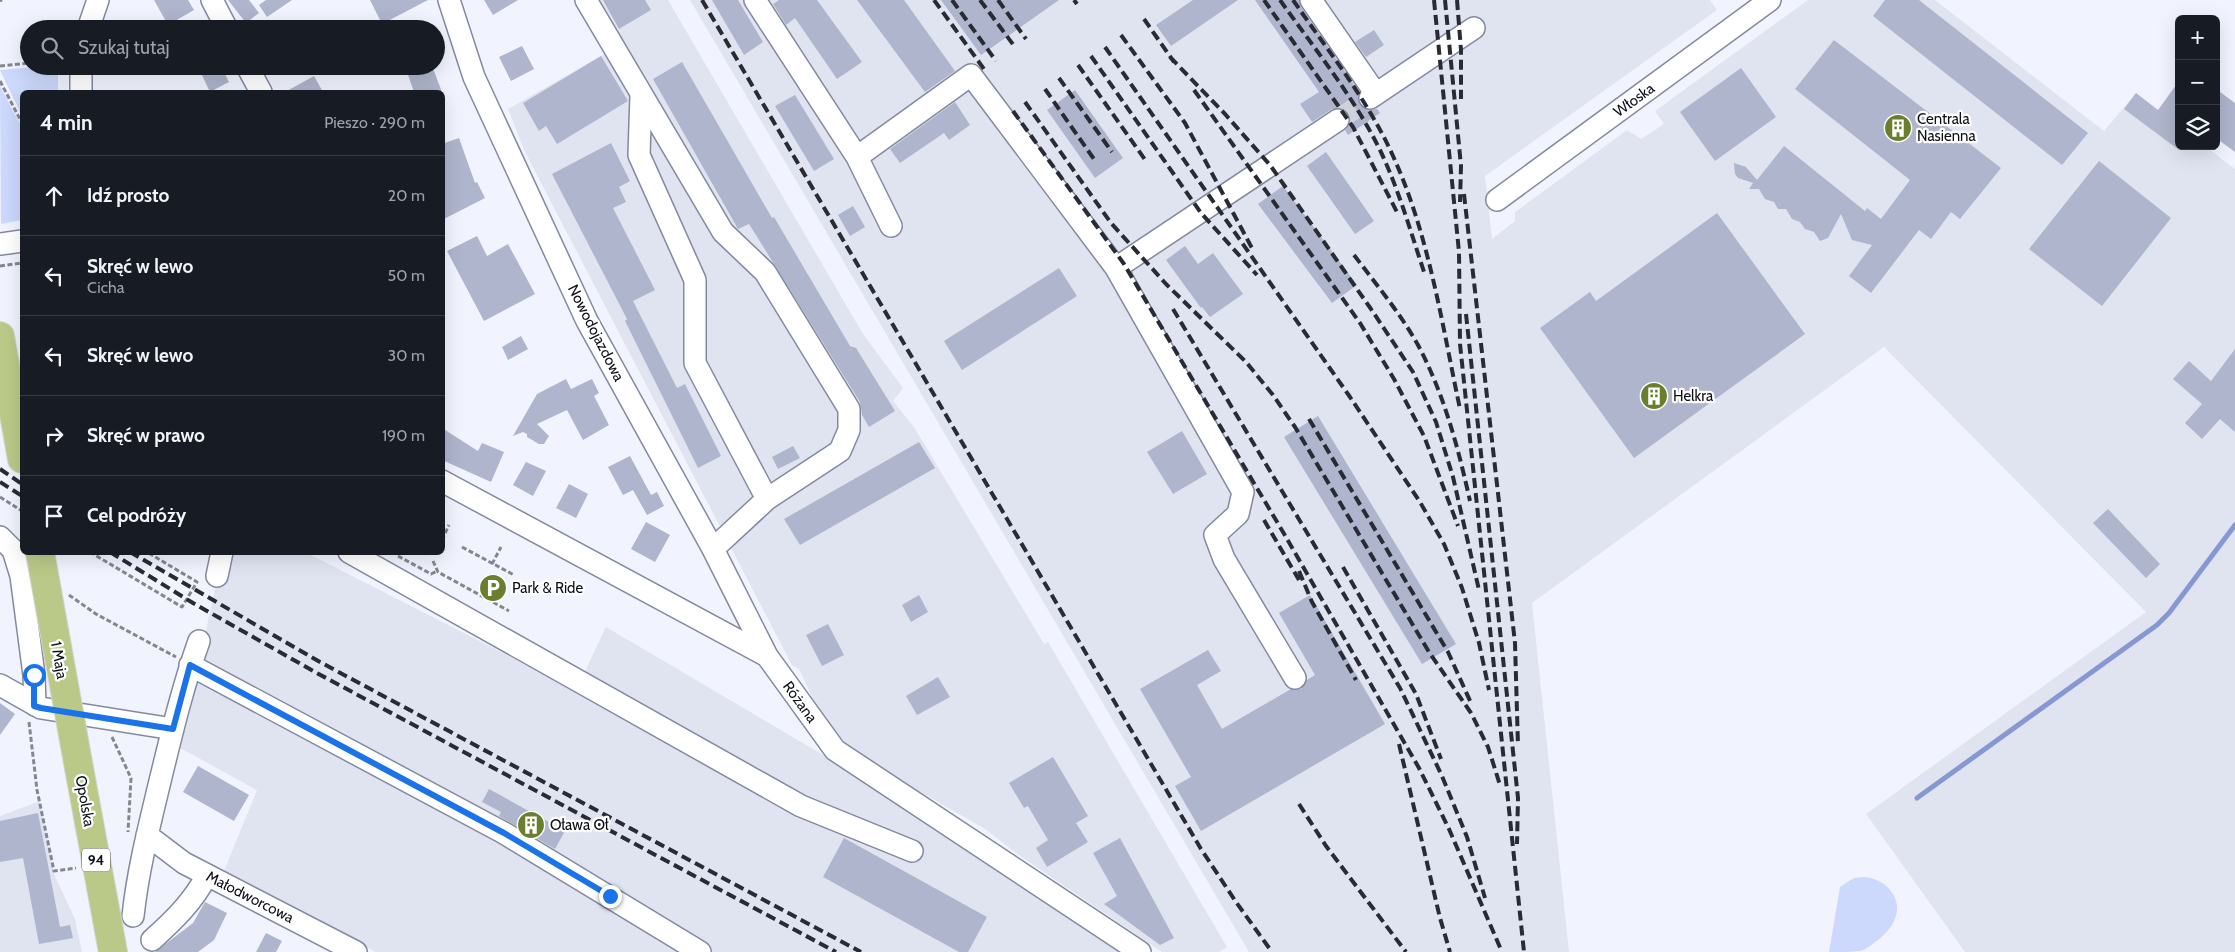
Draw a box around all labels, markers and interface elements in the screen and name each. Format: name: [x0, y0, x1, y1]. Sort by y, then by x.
map controls: [2175, 15, 2220, 150]
button: +: [2175, 15, 2220, 60]
search box: [20, 20, 445, 75]
icon: search: [38, 34, 66, 62]
text: Szukaj tutaj: [78, 36, 170, 59]
button: −: [2175, 60, 2220, 105]
street label: Włoska: [1610, 79, 1659, 121]
button: layers: [2175, 105, 2220, 150]
text: 4 min: [40, 110, 93, 135]
place label: Centrala Nasienna: [1917, 110, 1976, 145]
text: Pieszo · 290 m: [324, 113, 425, 132]
building icon: Centrala Nasienna: [1883, 113, 1913, 143]
icon: ahead: [40, 182, 68, 210]
text: Idź prosto: [87, 184, 169, 207]
text: 20 m: [388, 186, 425, 205]
text: Skręć w lewo: [87, 255, 193, 278]
icon: left: [40, 262, 68, 290]
text: 50 m: [388, 266, 425, 285]
text: Cicha: [87, 278, 124, 297]
street label: Nowodojazdowa: [564, 282, 628, 385]
icon: left: [40, 342, 68, 370]
text: Skręć w lewo: [87, 344, 193, 367]
text: 30 m: [388, 346, 425, 365]
building icon: Helkra: [1639, 381, 1669, 411]
place label: Helkra: [1673, 387, 1714, 405]
icon: right: [40, 422, 68, 450]
text: Skręć w prawo: [87, 424, 205, 447]
text: 190 m: [382, 426, 425, 445]
icon: arrive: [40, 502, 68, 530]
text: Cel podróży: [87, 504, 186, 527]
parking icon: Park & Ride: [478, 573, 508, 603]
place label: Park & Ride: [512, 579, 583, 597]
street label: 1 Maja: [47, 640, 71, 681]
route start: [23, 664, 46, 687]
street label: Różana: [779, 678, 822, 727]
street label: Opolska: [72, 774, 98, 829]
building icon: Oława Oł: [516, 810, 546, 840]
place label: Oława Oł: [550, 816, 609, 834]
road number: 94: [82, 848, 110, 872]
street label: Małodworcowa: [203, 867, 298, 927]
route end: [599, 885, 622, 908]

